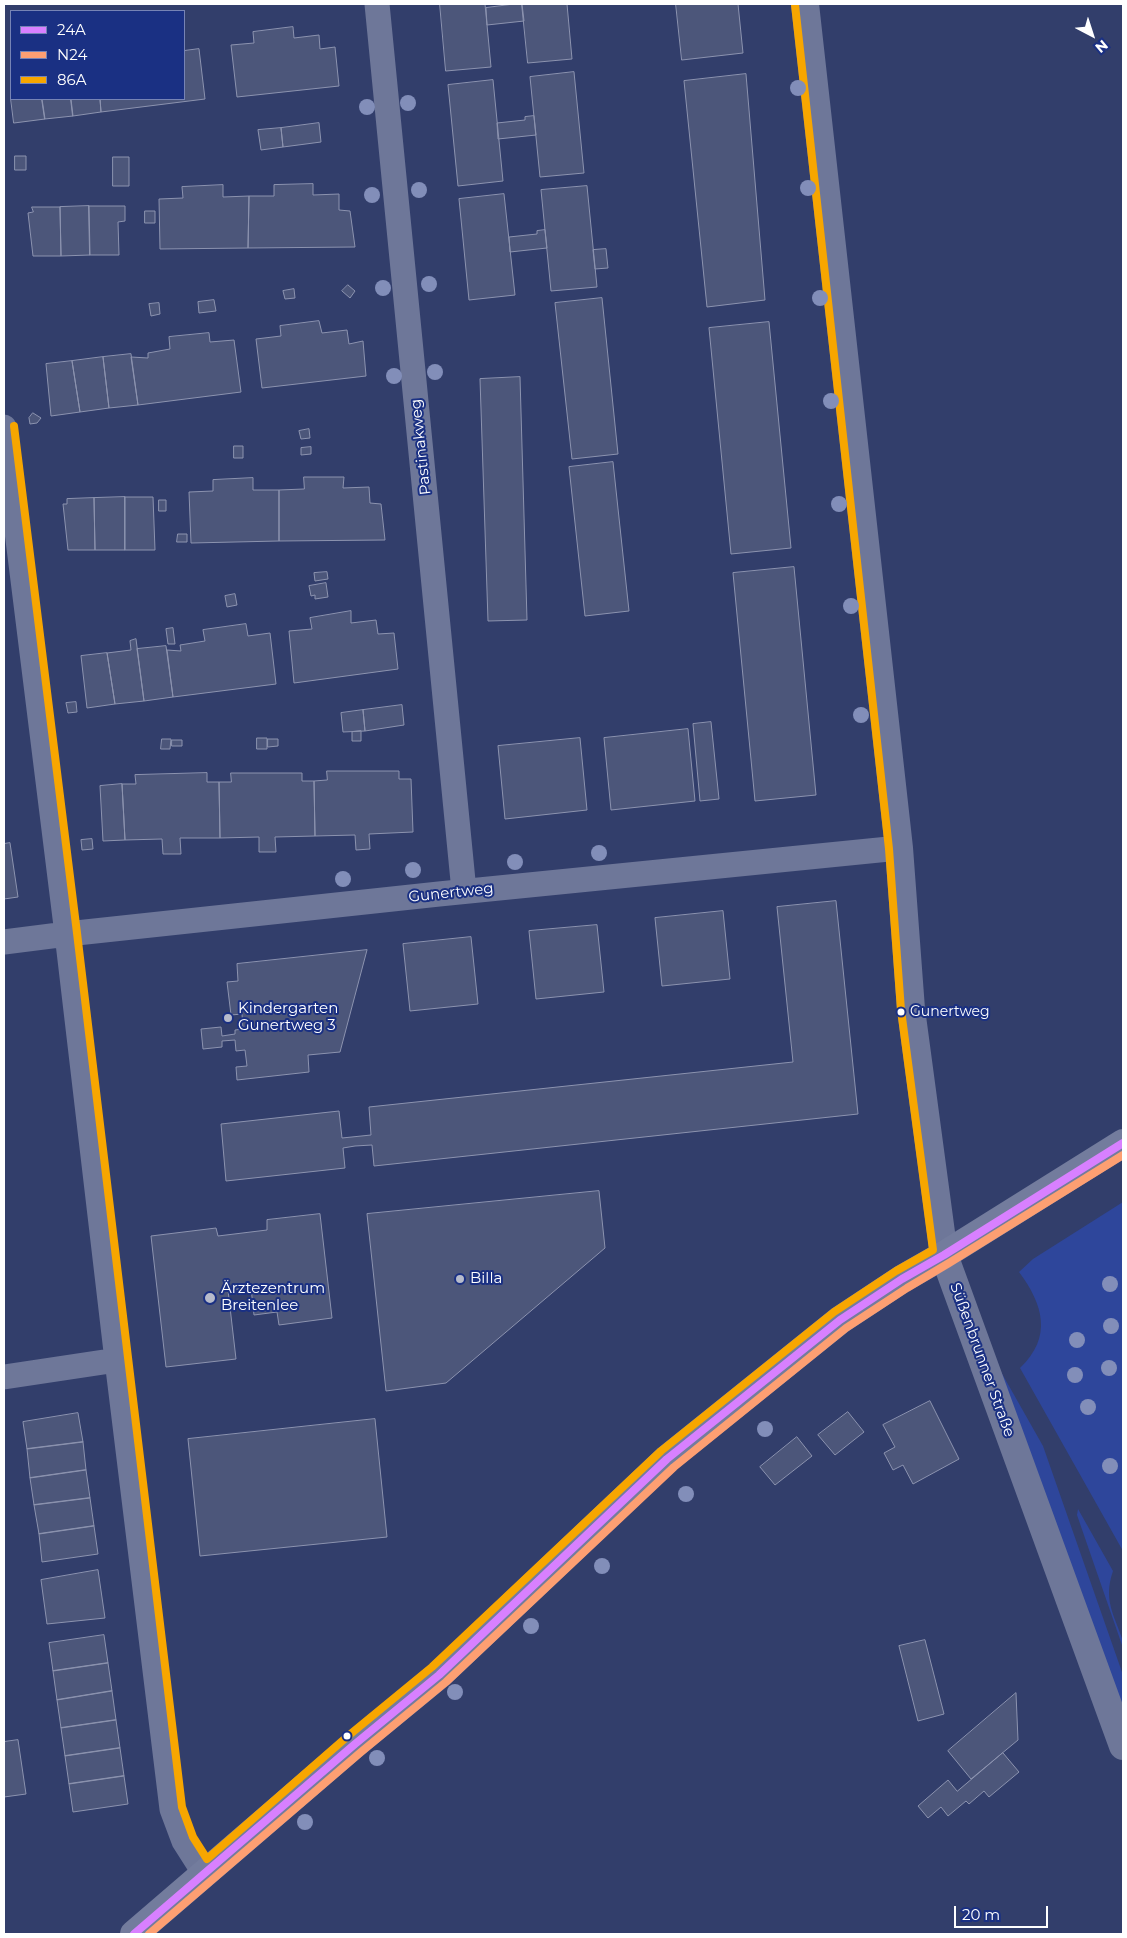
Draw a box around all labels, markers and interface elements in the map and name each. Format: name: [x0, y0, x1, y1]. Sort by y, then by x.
legend: [10, 10, 185, 100]
north arrow: [1067, 10, 1117, 60]
text: 24A: [57, 20, 86, 39]
text: N: [1092, 36, 1112, 57]
text: N24: [57, 45, 87, 64]
text: 86A: [57, 70, 87, 89]
street label: Pastinakweg: [407, 398, 435, 496]
street label: Gunertweg: [408, 880, 494, 906]
place label: Kindergarten Gunertweg 3: [238, 1000, 338, 1035]
place label: Gunertweg: [910, 1004, 990, 1020]
marker: Gunertweg: [896, 1007, 906, 1017]
marker: Kindergarten Gunertweg 3: [222, 1012, 234, 1024]
place label: Billa: [470, 1270, 502, 1288]
marker: Billa: [454, 1273, 466, 1285]
place label: Ärztezentrum Breitenlee: [221, 1280, 325, 1315]
street label: Süßenbrunner Straße: [946, 1280, 1018, 1440]
marker: Ärztezentrum Breitenlee: [203, 1291, 217, 1305]
unlabelled marker: [342, 1731, 352, 1741]
scale bar: [957, 1896, 1051, 1928]
text: 20 m: [962, 1905, 1000, 1924]

